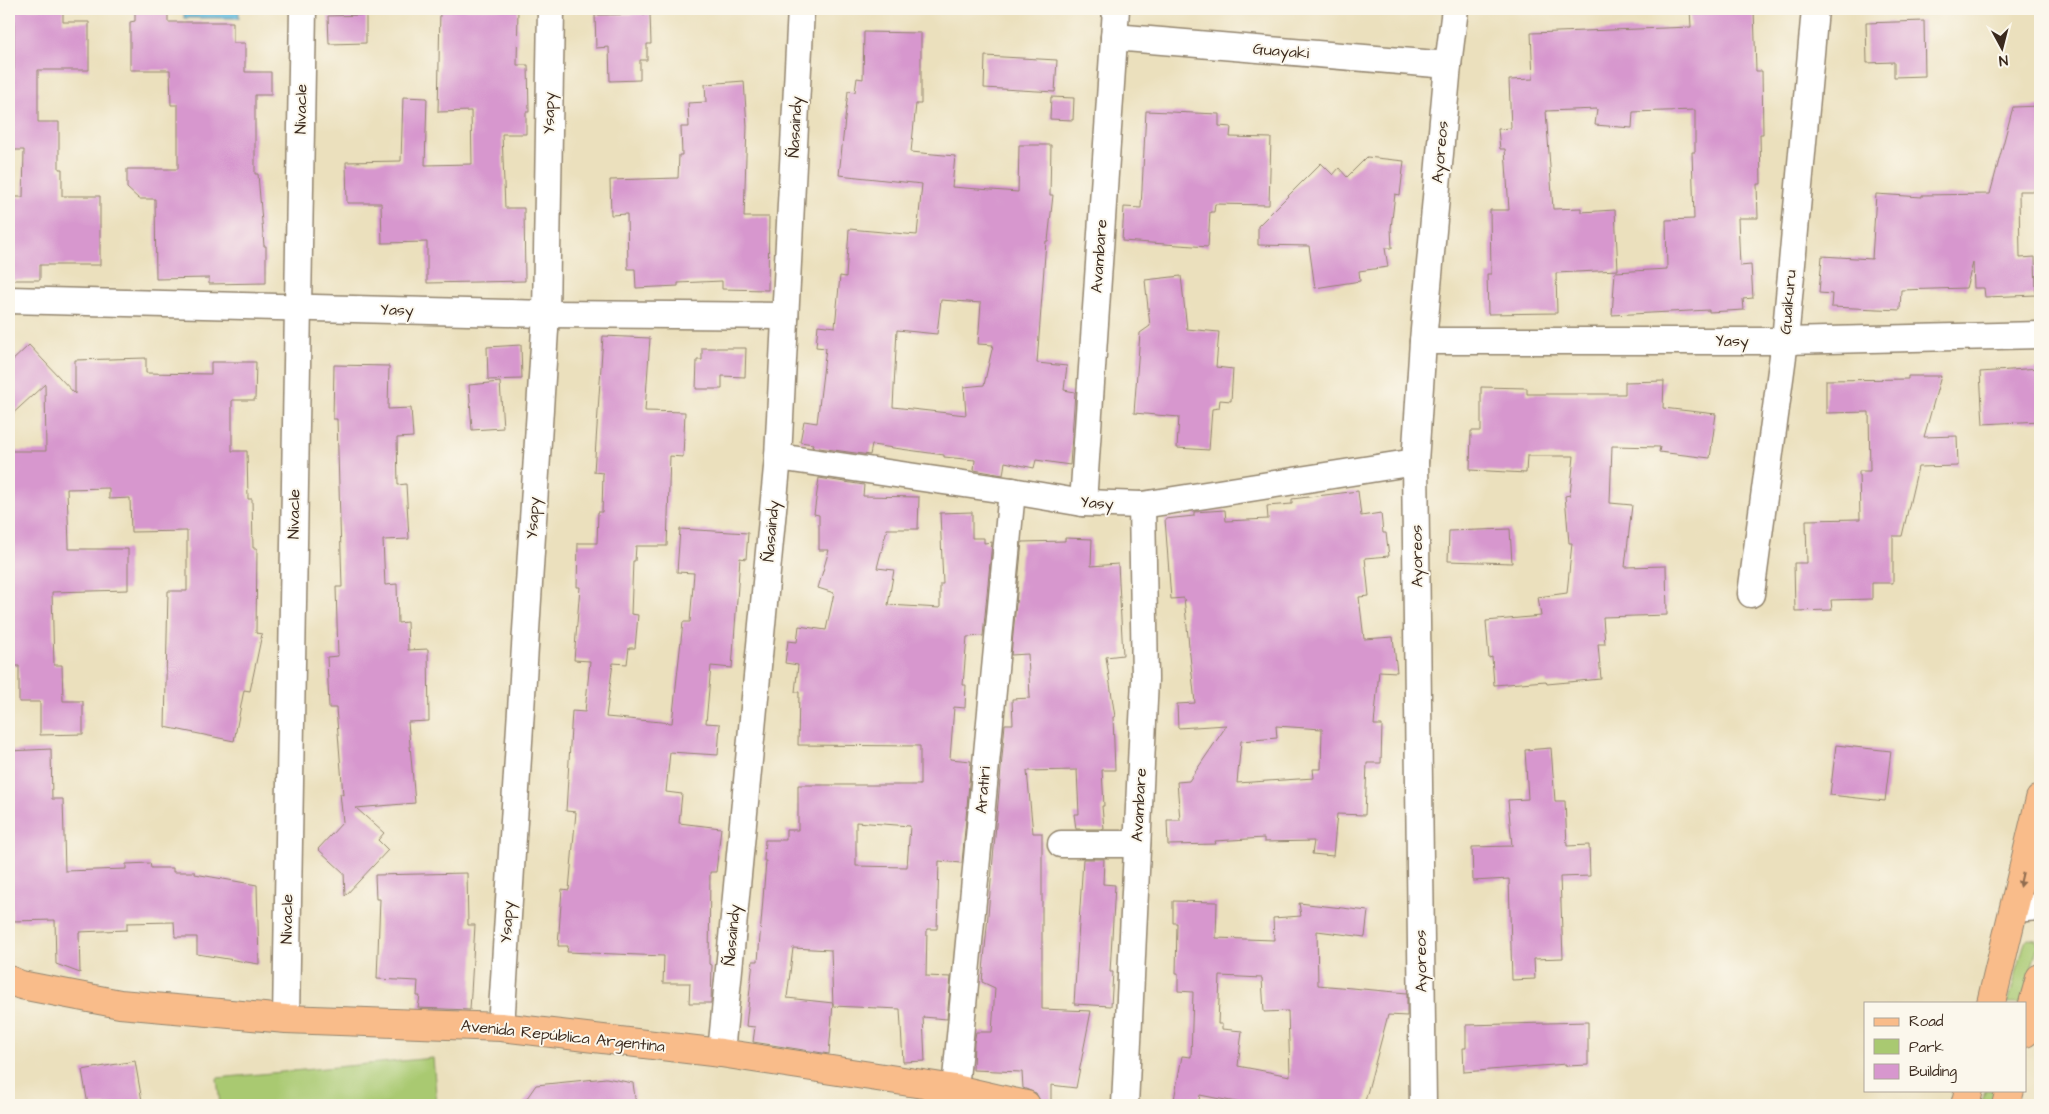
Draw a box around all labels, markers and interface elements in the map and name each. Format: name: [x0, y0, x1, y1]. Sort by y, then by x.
north arrow: [1976, 22, 2026, 72]
street label: Guayaki: [1252, 38, 1311, 65]
text: N: [1998, 49, 2009, 70]
street label: Nivacle: [290, 83, 312, 134]
street label: Ysapy: [538, 91, 561, 134]
street label: Ñasaindy: [782, 95, 809, 158]
street label: Ayoreos: [1426, 120, 1455, 184]
street label: Avambare: [1085, 218, 1113, 294]
street label: Guaikuru: [1774, 269, 1802, 335]
street label: Yasy: [380, 298, 414, 323]
street label: Yasy: [1715, 330, 1749, 353]
street label: Nivacle: [283, 488, 305, 539]
street label: Yasy: [1079, 491, 1115, 516]
street label: Ysapy: [521, 496, 546, 540]
street label: Ñasaindy: [757, 499, 786, 563]
street label: Ayoreos: [1405, 525, 1430, 587]
street label: Aratiri: [970, 765, 996, 815]
street label: Avambare: [1126, 767, 1152, 842]
one-way arrow: [2017, 873, 2025, 888]
street label: Nivacle: [276, 893, 298, 944]
street label: Ysapy: [495, 900, 520, 944]
street label: Ñasaindy: [718, 903, 747, 967]
street label: Ayoreos: [1409, 930, 1434, 992]
legend: [1864, 1002, 2026, 1092]
text: Road: [1909, 1011, 1944, 1032]
street label: Avenida República Argentina: [460, 1014, 666, 1059]
text: Park: [1909, 1037, 1944, 1058]
text: Building: [1909, 1061, 1957, 1083]

